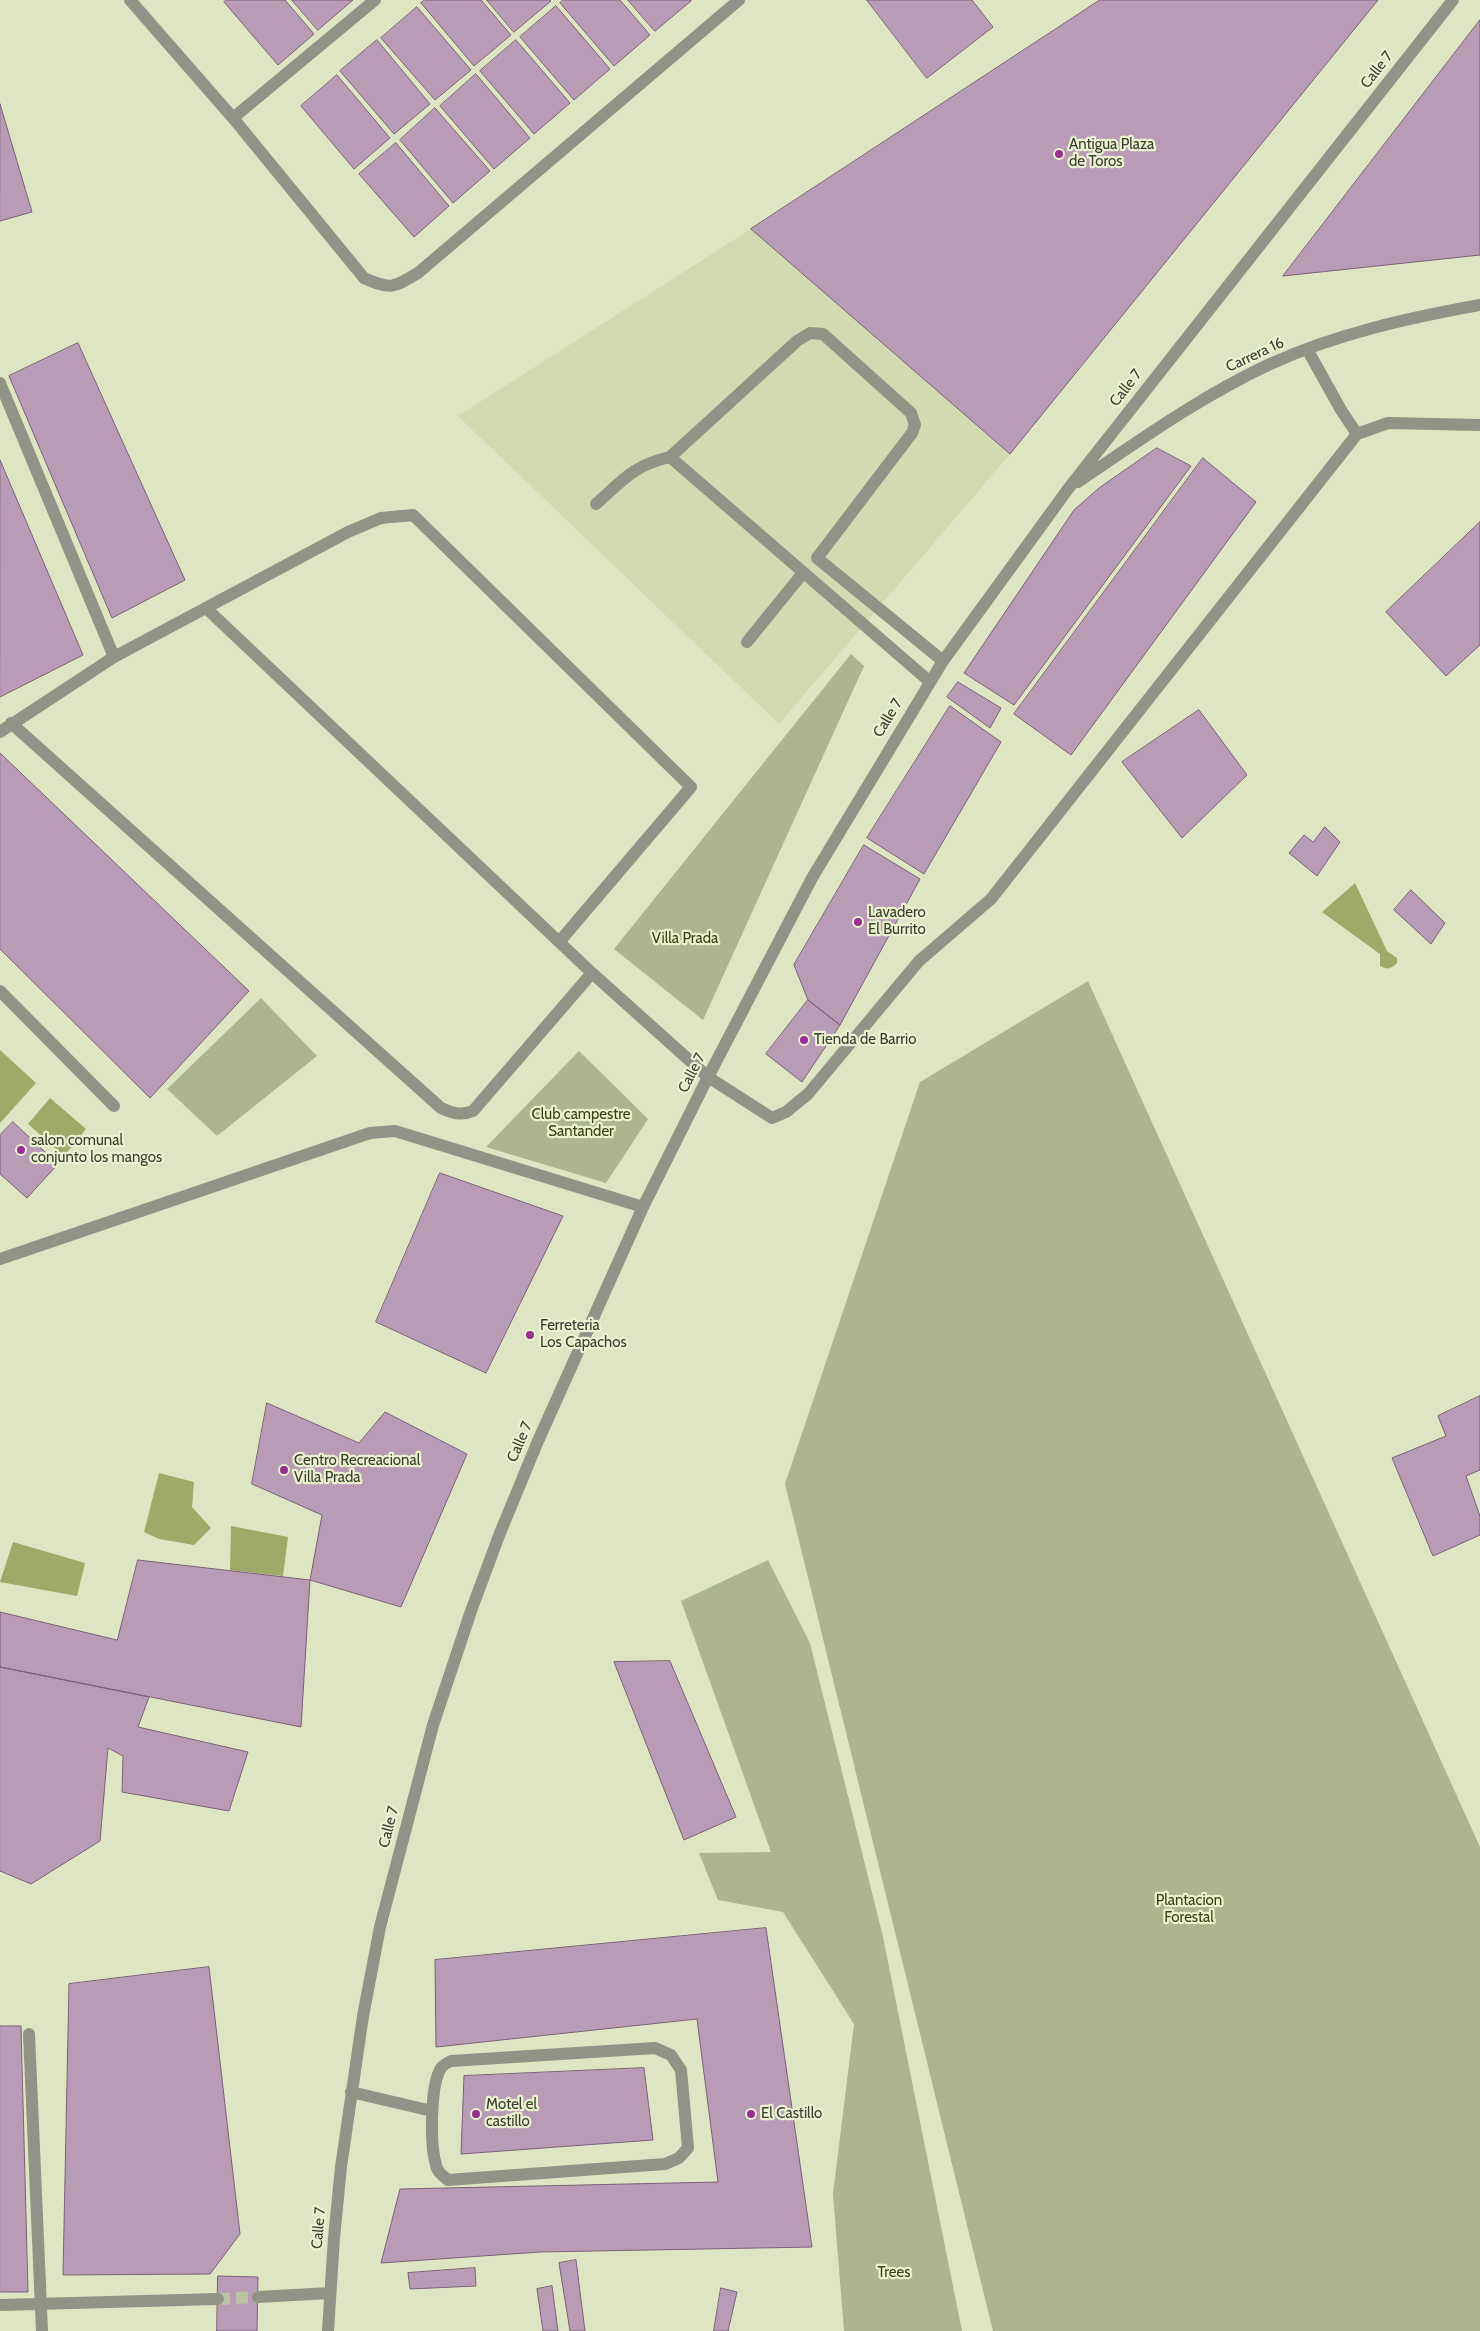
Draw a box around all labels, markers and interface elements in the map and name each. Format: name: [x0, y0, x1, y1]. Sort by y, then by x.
street label: Calle 7: [1357, 48, 1397, 92]
place label: Antigua Plaza de Toros: [1069, 136, 1154, 171]
marker: Antigua Plaza de Toros: [1053, 148, 1065, 160]
street label: Carrera 16: [1223, 334, 1287, 376]
street label: Calle 7: [1106, 366, 1146, 410]
street label: Calle 7: [869, 695, 907, 741]
place label: Lavadero El Burrito: [868, 904, 926, 939]
marker: Lavadero El Burrito: [852, 916, 864, 928]
park label: Villa Prada: [652, 930, 718, 948]
place label: Tienda de Barrio: [814, 1031, 916, 1049]
marker: Tienda de Barrio: [798, 1034, 810, 1046]
street label: Calle 7: [674, 1050, 710, 1096]
park label: Club campestre Santander: [531, 1106, 631, 1141]
place label: salon comunal conjunto los mangos: [31, 1132, 162, 1167]
marker: salon comunal conjunto los mangos: [15, 1144, 27, 1156]
place label: Ferreteria Los Capachos: [540, 1317, 627, 1352]
marker: Ferreteria Los Capachos: [524, 1329, 536, 1341]
street label: Calle 7: [504, 1419, 536, 1465]
place label: Centro Recreacional Villa Prada: [294, 1452, 420, 1487]
marker: Centro Recreacional Villa Prada: [278, 1464, 290, 1476]
street label: Calle 7: [375, 1804, 403, 1850]
park label: Plantacion Forestal: [1156, 1892, 1222, 1927]
place label: Motel el castillo: [486, 2096, 537, 2131]
place label: El Castillo: [761, 2105, 822, 2123]
marker: Motel el castillo: [470, 2108, 482, 2120]
marker: El Castillo: [745, 2108, 757, 2120]
street label: Calle 7: [308, 2206, 330, 2250]
park label: Trees: [878, 2264, 910, 2282]

